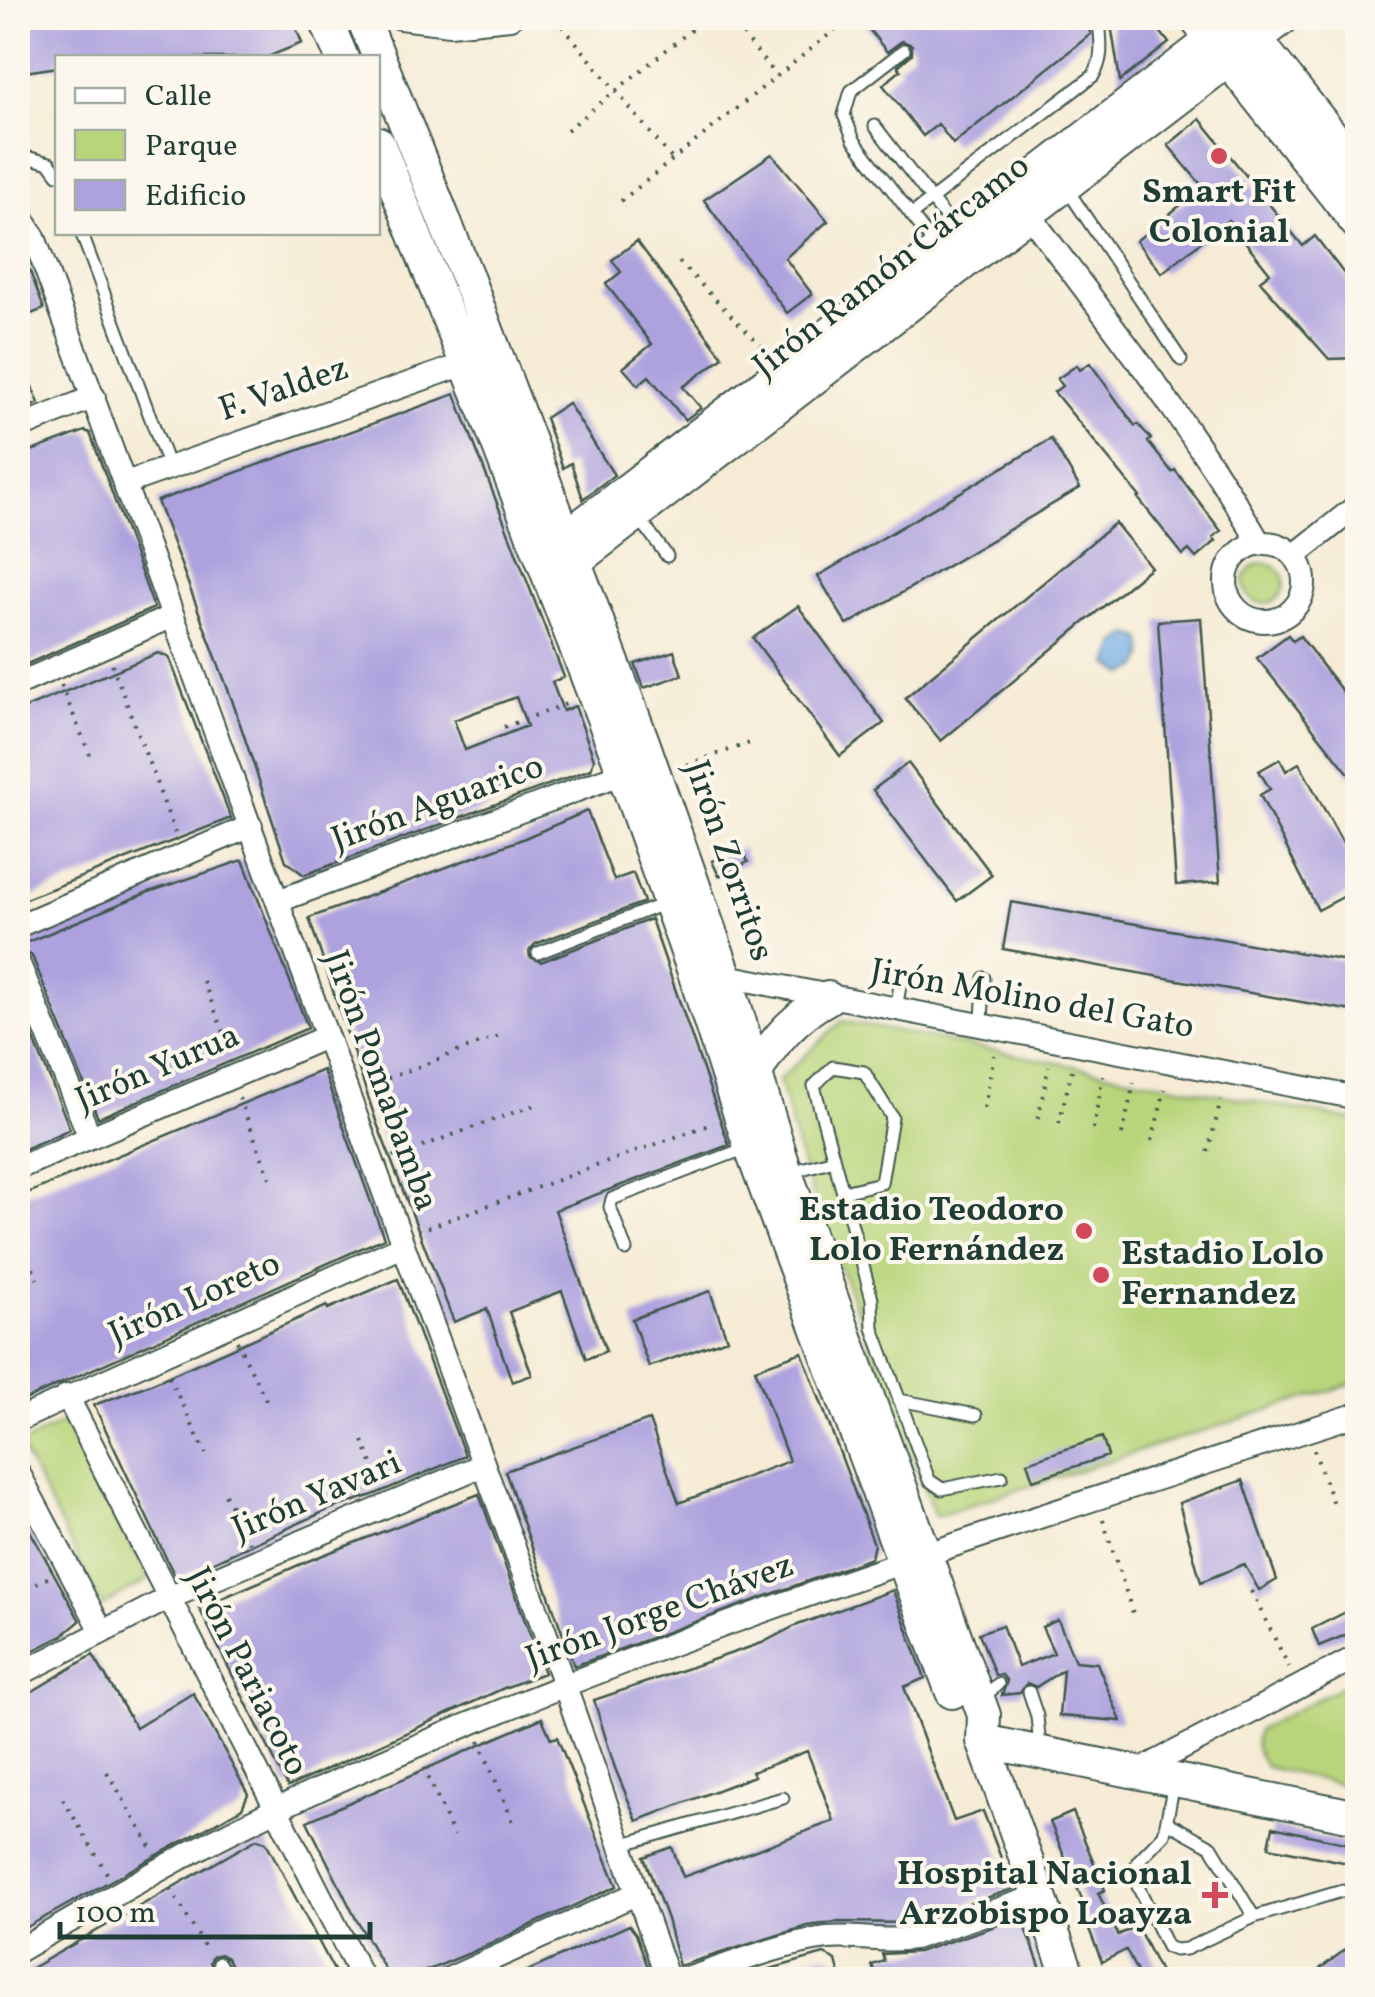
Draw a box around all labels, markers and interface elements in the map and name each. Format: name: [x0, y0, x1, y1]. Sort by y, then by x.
legend: [55, 55, 380, 235]
text: Calle: [145, 76, 212, 118]
text: Parque: [145, 126, 237, 168]
street label: Jirón Ramón Cárcamo: [743, 144, 1041, 390]
marker: Smart Fit Colonial: [1208, 145, 1230, 167]
place label: Smart Fit Colonial: [1142, 169, 1296, 257]
text: Edificio: [145, 176, 246, 218]
street label: F. Valdez: [213, 345, 355, 435]
street label: Jirón Aguarico: [325, 743, 551, 865]
street label: Jirón Zorritos: [671, 754, 785, 968]
street label: Jirón Pomabamba: [311, 944, 449, 1218]
street label: Jirón Molino del Gato: [866, 948, 1198, 1052]
street label: Jirón Yurua: [69, 1013, 247, 1125]
place label: Estadio Teodoro Lolo Fernández: [799, 1187, 1064, 1275]
marker: Estadio Teodoro Lolo Fernández: [1073, 1220, 1095, 1242]
place label: Estadio Lolo Fernandez: [1121, 1231, 1324, 1319]
street label: Jirón Loreto: [102, 1241, 288, 1359]
marker: Estadio Lolo Fernandez: [1090, 1264, 1112, 1286]
street label: Jirón Yavari: [225, 1440, 409, 1554]
street label: Jirón Jorge Chávez: [519, 1542, 801, 1684]
street label: Jirón Pariacoto: [173, 1559, 319, 1785]
place label: Hospital Nacional Arzobispo Loayza: [897, 1851, 1192, 1939]
scale bar: [60, 1877, 370, 1939]
marker: Hospital Nacional Arzobispo Loayza: [1202, 1882, 1228, 1908]
text: 100 m: [75, 1893, 156, 1935]

